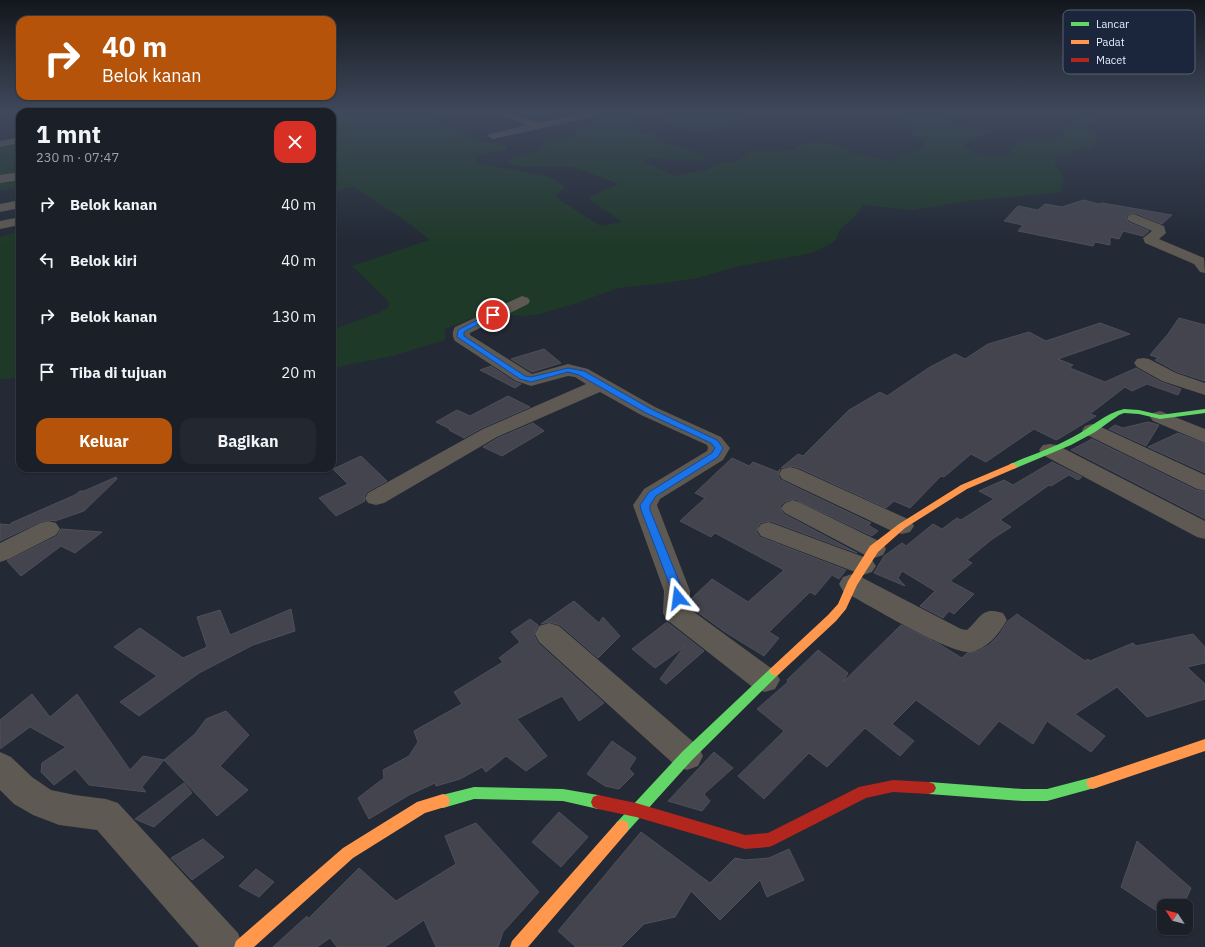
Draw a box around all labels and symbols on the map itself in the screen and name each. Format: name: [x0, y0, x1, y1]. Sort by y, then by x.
legend: [1063, 10, 1195, 74]
text: Lancar: [1096, 17, 1129, 31]
text: Padat: [1096, 35, 1125, 49]
text: Macet: [1096, 53, 1126, 67]
pin: [476, 298, 510, 332]
position arrow: [657, 577, 699, 619]
north arrow: [1157, 899, 1193, 935]

